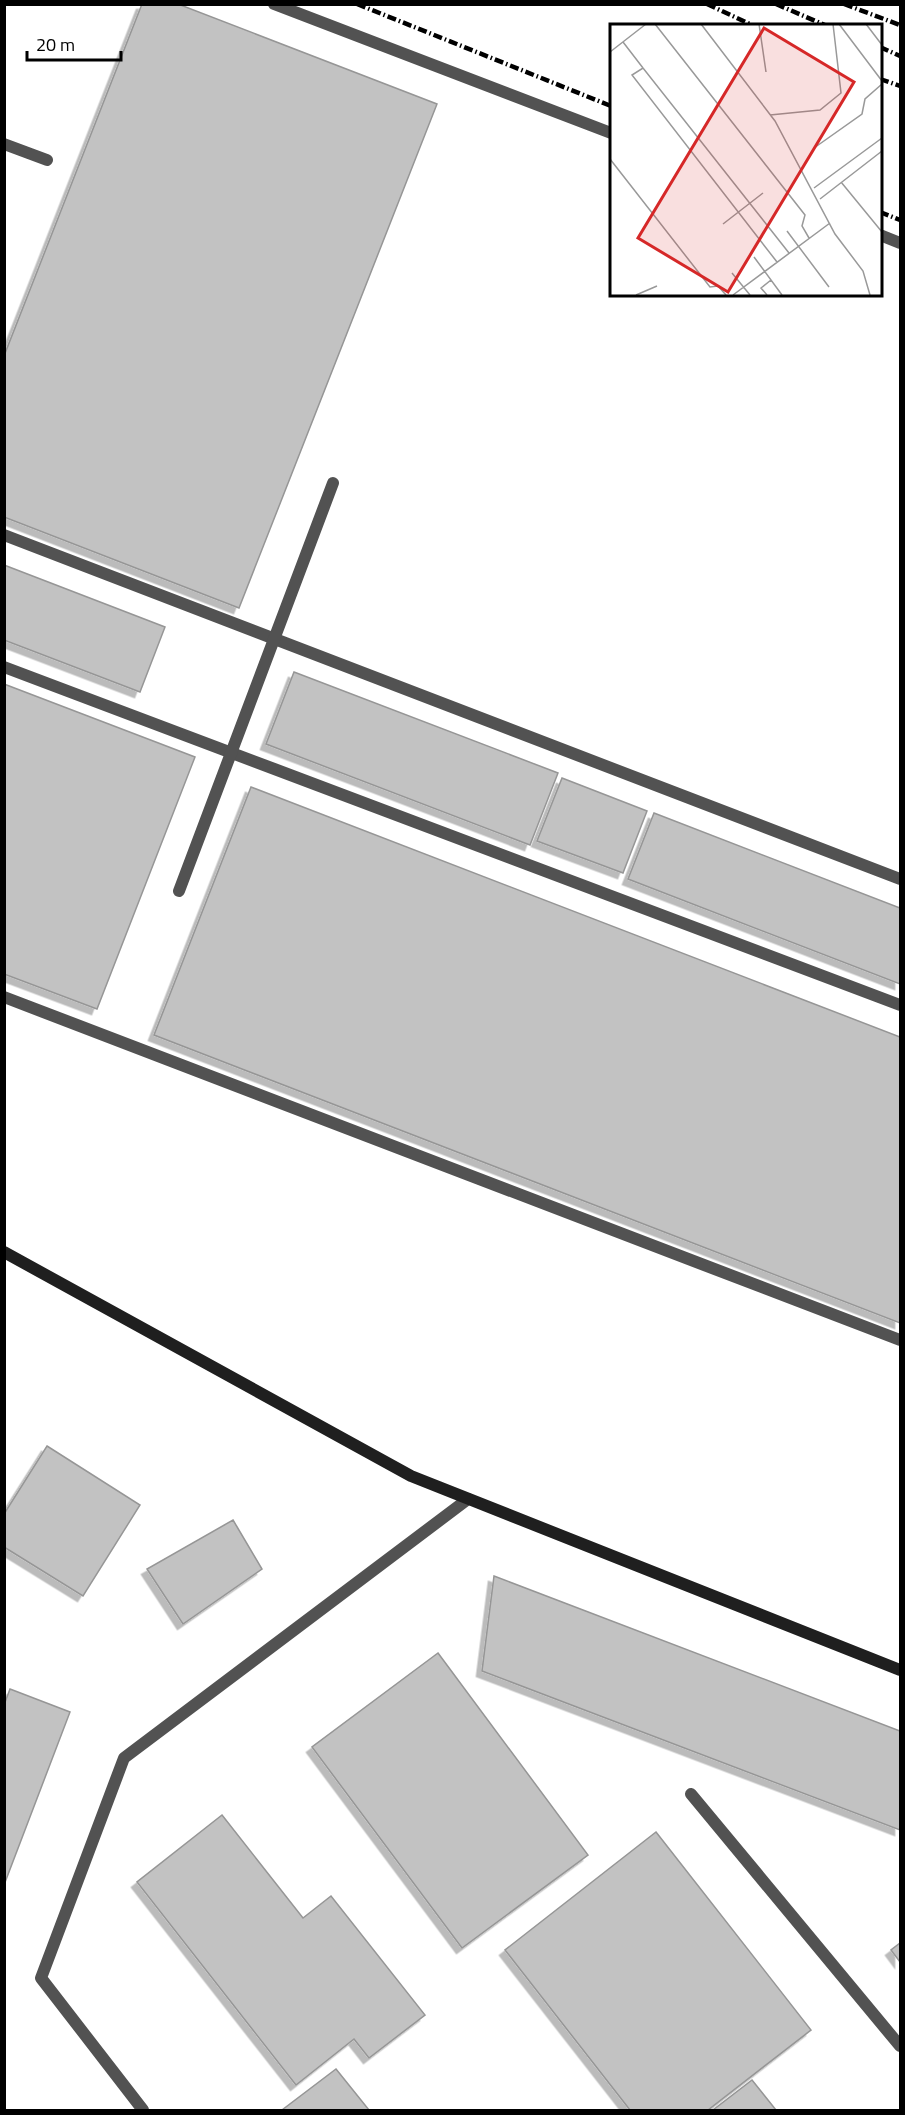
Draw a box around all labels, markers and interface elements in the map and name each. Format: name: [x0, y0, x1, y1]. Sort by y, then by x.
scale bar: [27, 24, 122, 62]
inset map: [610, 24, 881, 296]
text: 20 m: [36, 31, 75, 58]

